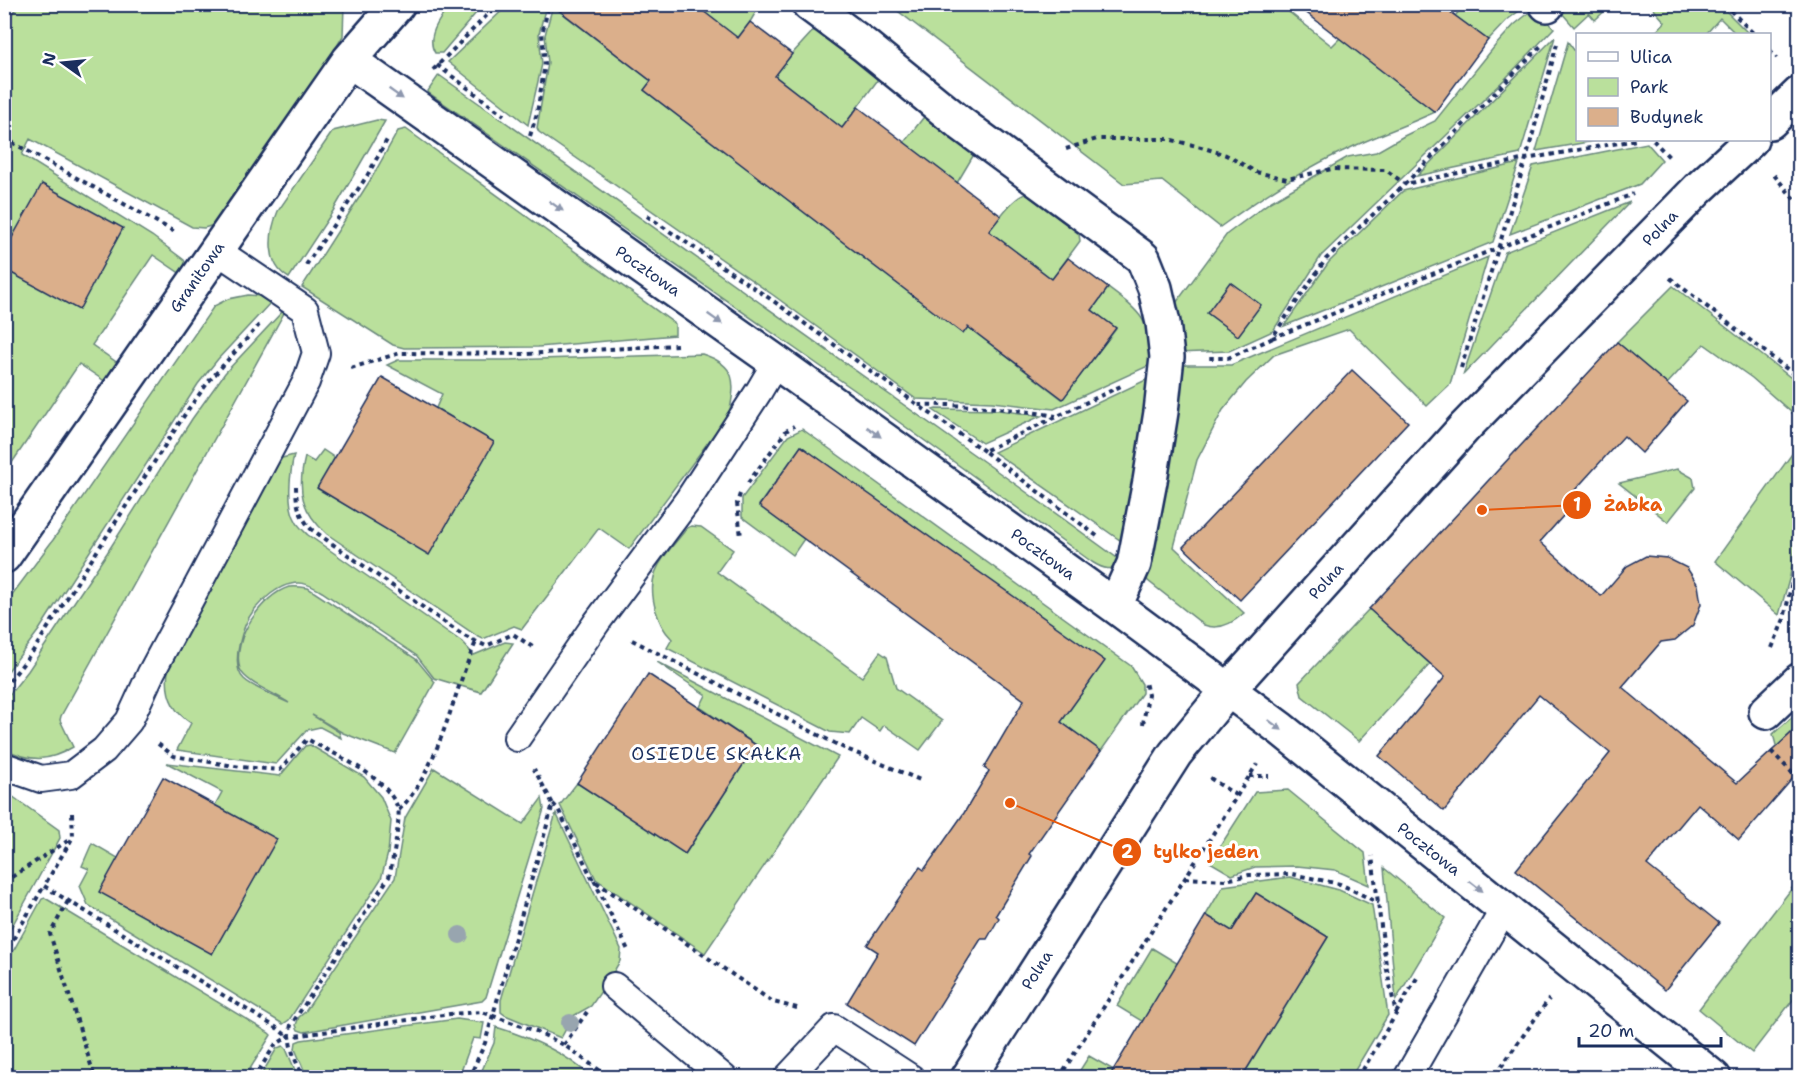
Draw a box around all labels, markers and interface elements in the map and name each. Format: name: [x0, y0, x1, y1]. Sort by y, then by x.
north arrow: [33, 33, 93, 93]
legend: [1576, 33, 1771, 141]
text: Ulica: [1630, 45, 1672, 69]
text: N: [37, 50, 61, 68]
text: Park: [1630, 75, 1669, 99]
one-way arrow: [388, 88, 404, 100]
text: Budynek: [1630, 105, 1704, 129]
one-way arrow: [547, 200, 563, 212]
street label: Polna: [1638, 205, 1682, 251]
street label: Granitowa: [165, 237, 229, 317]
street label: Pocztowa: [611, 241, 685, 301]
one-way arrow: [707, 313, 723, 324]
one-way arrow: [865, 426, 881, 438]
callout: Żabka: [1562, 487, 1675, 523]
text: 1: [1573, 493, 1581, 517]
text: Żabka: [1604, 493, 1663, 517]
street label: Pocztowa: [1006, 523, 1080, 585]
street label: Polna: [1304, 558, 1348, 604]
one-way arrow: [1267, 718, 1283, 731]
district label: OSIEDLE SKAŁKA: [631, 742, 803, 766]
street label: Pocztowa: [1393, 818, 1465, 880]
callout: tylko jeden: [1112, 834, 1271, 870]
text: 2: [1121, 840, 1134, 864]
text: tylko jeden: [1153, 840, 1259, 864]
one-way arrow: [1468, 880, 1484, 893]
street label: Polna: [1017, 946, 1058, 994]
scale bar: [1579, 1010, 1722, 1048]
text: 20 m: [1588, 1019, 1634, 1043]

